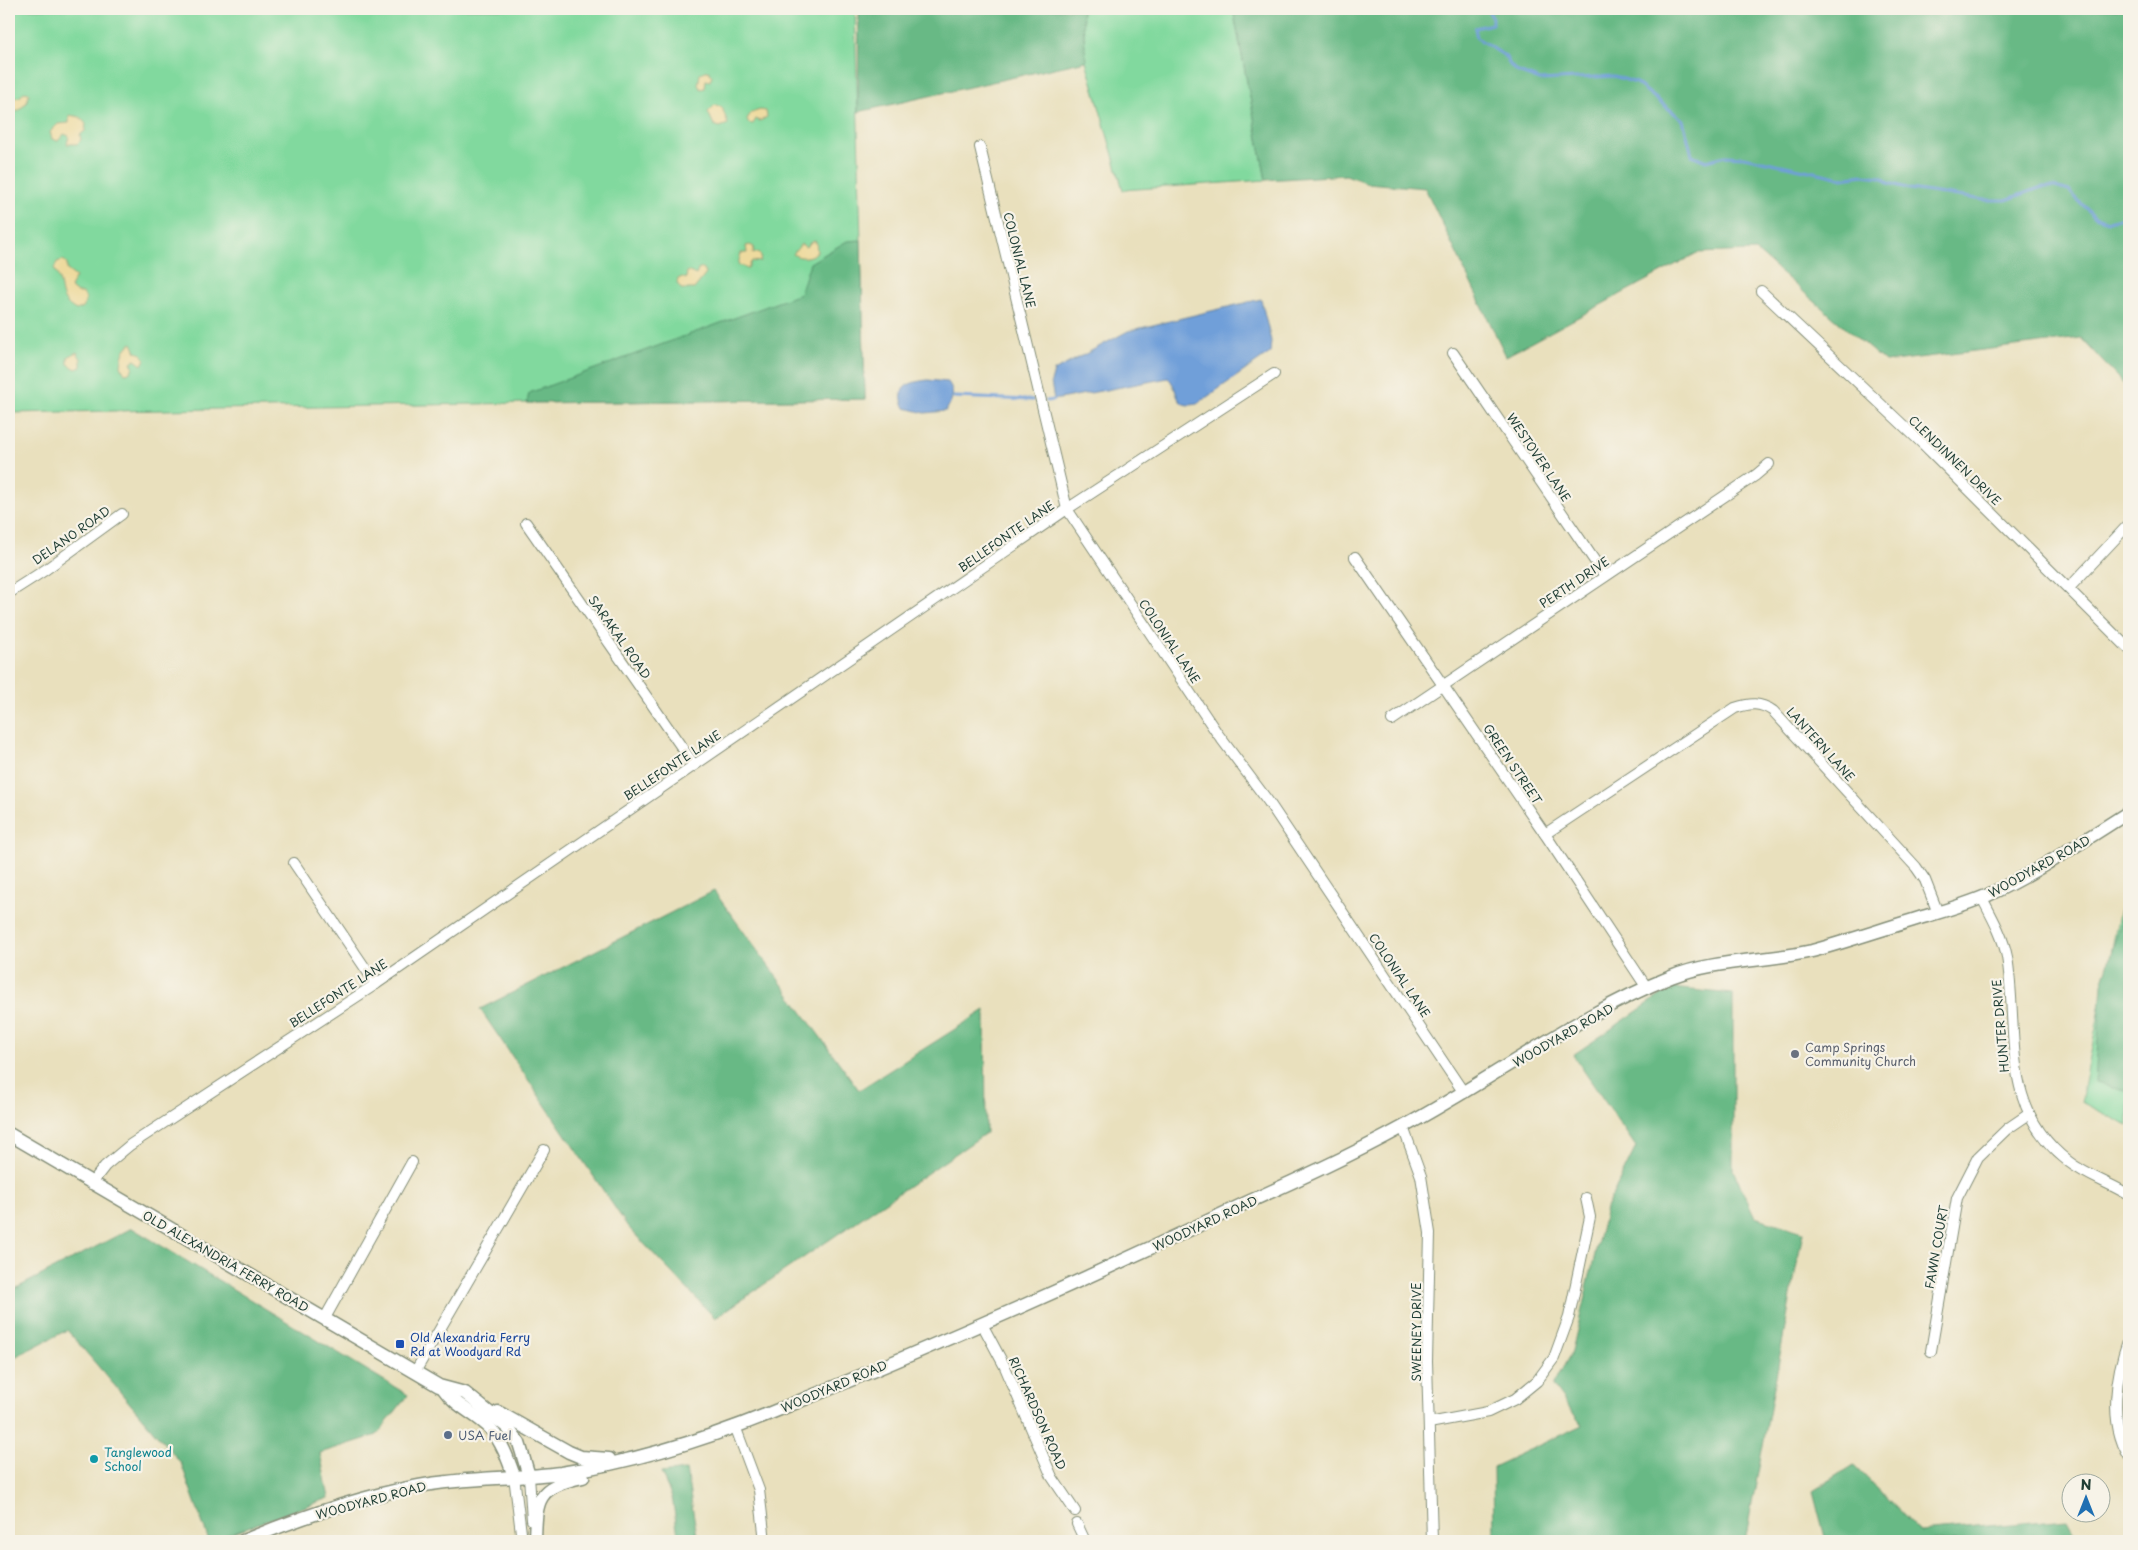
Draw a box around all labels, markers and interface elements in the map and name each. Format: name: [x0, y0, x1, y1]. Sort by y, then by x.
street label: COLONIAL LANE: [999, 210, 1041, 310]
street label: WESTOVER LANE: [1503, 409, 1575, 505]
street label: CLENDINNEN DRIVE: [1905, 411, 2005, 509]
street label: BELLEFONTE LANE: [954, 496, 1058, 576]
street label: DELANO ROAD: [28, 501, 114, 569]
street label: PERTH DRIVE: [1535, 552, 1613, 612]
street label: SARAKAL ROAD: [584, 592, 656, 682]
street label: COLONIAL LANE: [1135, 595, 1205, 687]
street label: LANTERN LANE: [1783, 703, 1859, 785]
street label: GREEN STREET: [1479, 720, 1547, 808]
street label: BELLEFONTE LANE: [620, 726, 725, 804]
street label: WOODYARD ROAD: [1985, 831, 2093, 901]
street label: COLONIAL LANE: [1365, 929, 1435, 1021]
street label: BELLEFONTE LANE: [285, 954, 391, 1032]
street label: HUNTER DRIVE: [1987, 979, 2013, 1073]
street label: WOODYARD ROAD: [1509, 999, 1617, 1071]
place label: Camp Springs Community Church: [1805, 1038, 1916, 1070]
marker: Camp Springs Community Church: [1789, 1048, 1801, 1060]
street label: WOODYARD ROAD: [1150, 1191, 1260, 1255]
street label: FAWN COURT: [1920, 1203, 1952, 1290]
street label: OLD ALEXANDRIA FERRY ROAD: [140, 1206, 312, 1316]
street label: SWEENEY DRIVE: [1407, 1282, 1425, 1382]
place label: Old Alexandria Ferry Rd at Woodyard Rd: [410, 1328, 530, 1360]
marker: Old Alexandria Ferry Rd at Woodyard Rd: [394, 1338, 406, 1350]
street label: RICHARDSON ROAD: [1005, 1354, 1071, 1472]
street label: WOODYARD ROAD: [778, 1355, 890, 1417]
place label: USA Fuel: [458, 1426, 512, 1444]
marker: USA Fuel: [442, 1429, 454, 1441]
place label: Tanglewood School: [104, 1443, 172, 1475]
marker: Tanglewood School: [88, 1453, 100, 1465]
north arrow: [2060, 1472, 2110, 1522]
text: N: [2080, 1474, 2092, 1495]
street label: WOODYARD ROAD: [314, 1477, 428, 1523]

